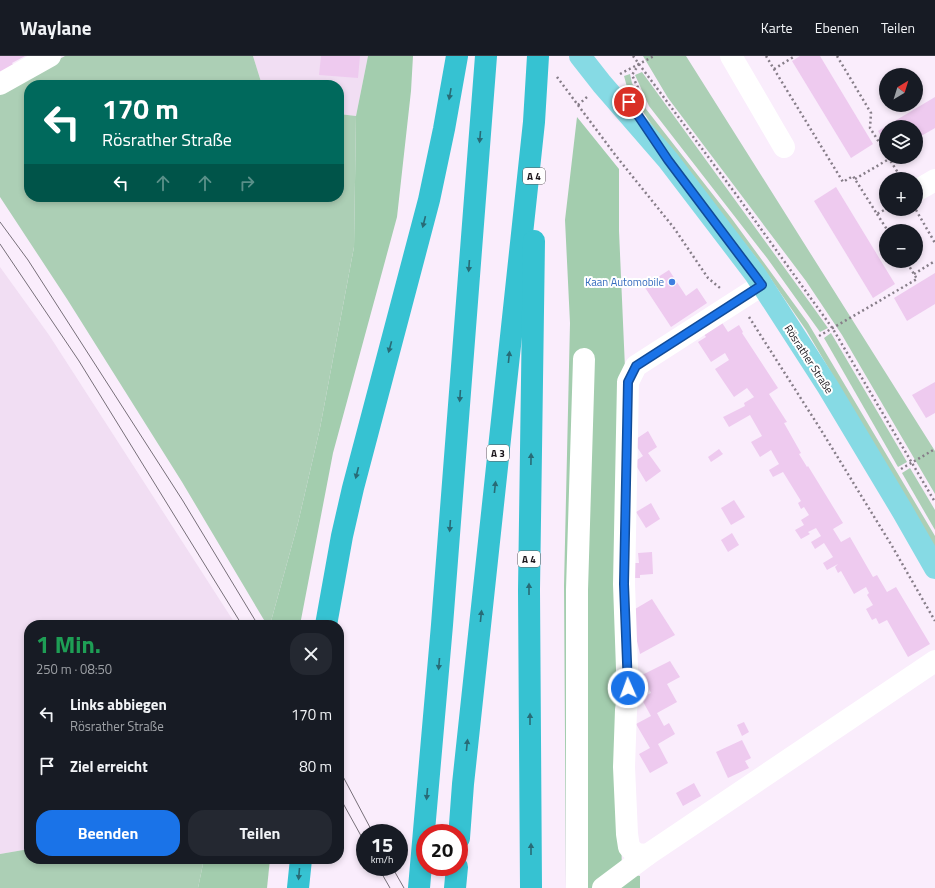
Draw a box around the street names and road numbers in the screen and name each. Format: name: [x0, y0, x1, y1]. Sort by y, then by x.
road number: A 4: [523, 168, 545, 184]
street label: Rösrather Straße: [781, 321, 838, 397]
road number: A 3: [487, 445, 509, 461]
road number: A 4: [518, 551, 540, 567]

